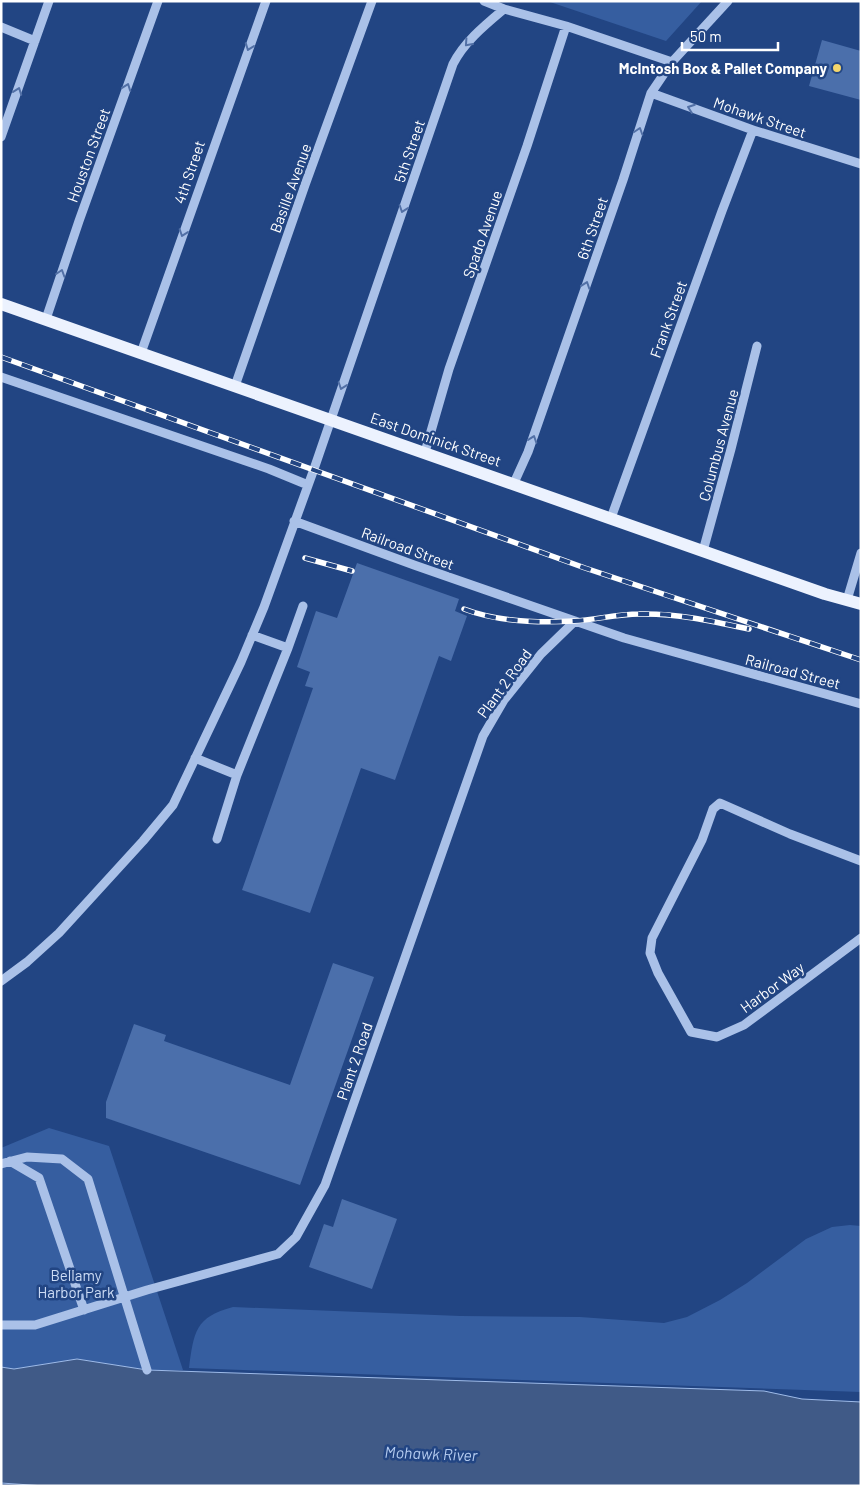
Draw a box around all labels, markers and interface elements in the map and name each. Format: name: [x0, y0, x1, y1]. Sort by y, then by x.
scale bar: [682, 20, 778, 52]
text: 50 m: [690, 27, 722, 45]
one-way arrow: [465, 37, 474, 46]
one-way arrow: [245, 42, 255, 51]
place label: McIntosh Box & Pallet Company: [619, 59, 827, 77]
marker: McIntosh Box & Pallet Company: [831, 62, 843, 74]
one-way arrow: [121, 83, 131, 92]
one-way arrow: [12, 88, 22, 96]
street label: Mohawk Street: [711, 93, 809, 141]
one-way arrow: [687, 104, 696, 114]
street label: Houston Street: [63, 106, 113, 204]
street label: 5th Street: [390, 117, 428, 185]
one-way arrow: [633, 128, 643, 136]
street label: 4th Street: [170, 138, 208, 206]
street label: Basille Avenue: [266, 141, 314, 235]
street label: Spado Avenue: [459, 188, 505, 280]
street label: 6th Street: [573, 194, 611, 262]
one-way arrow: [399, 204, 409, 213]
one-way arrow: [179, 228, 189, 237]
one-way arrow: [56, 269, 66, 278]
street label: Frank Street: [646, 278, 690, 360]
one-way arrow: [580, 281, 590, 290]
one-way arrow: [338, 381, 348, 390]
street label: Columbus Avenue: [694, 387, 742, 503]
street label: East Dominick Street: [368, 408, 504, 470]
one-way arrow: [527, 435, 537, 443]
street label: Railroad Street: [359, 523, 457, 573]
street label: Plant 2 Road: [473, 645, 535, 721]
street label: Railroad Street: [744, 650, 842, 692]
street label: Harbor Way: [737, 958, 808, 1016]
street label: Plant 2 Road: [332, 1020, 376, 1102]
park label: Bellamy Harbor Park: [37, 1266, 115, 1301]
water label: Mohawk River: [384, 1442, 479, 1464]

